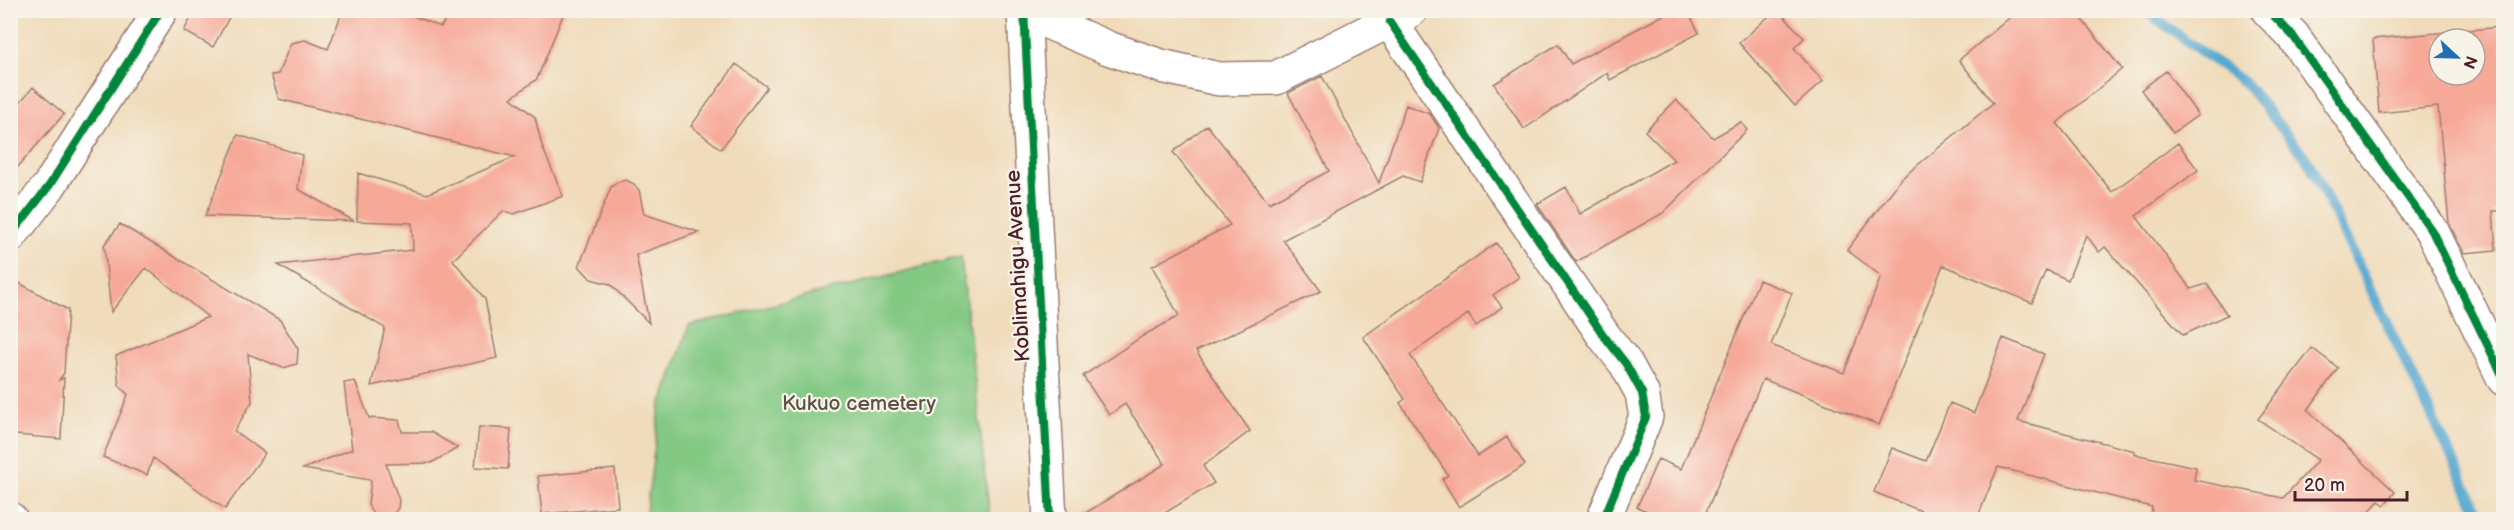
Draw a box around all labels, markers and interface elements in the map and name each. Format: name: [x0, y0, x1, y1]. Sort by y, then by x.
north arrow: [2427, 27, 2487, 87]
text: N: [2458, 53, 2481, 71]
street label: Koblimahigu Avenue: [1000, 169, 1036, 363]
park label: Kukuo cemetery: [782, 391, 937, 416]
scale bar: [2295, 464, 2408, 502]
text: 20 m: [2304, 475, 2345, 496]

